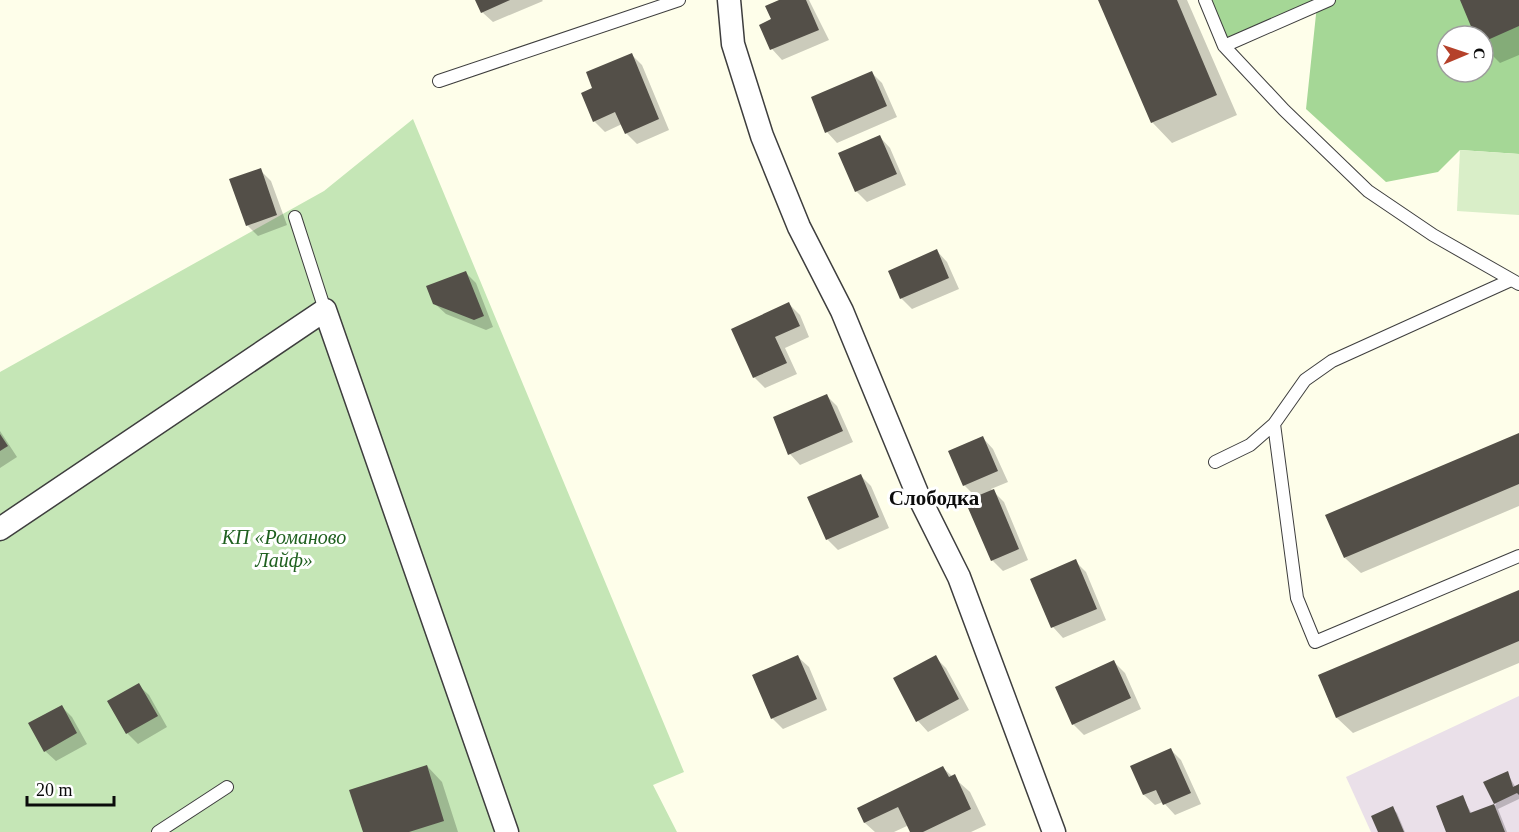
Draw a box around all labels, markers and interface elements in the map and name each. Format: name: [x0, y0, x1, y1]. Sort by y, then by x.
north arrow: [1435, 24, 1495, 84]
text: С: [1471, 47, 1488, 60]
district label: Слободка: [889, 486, 980, 510]
park label: КП «Романово Лайф»: [221, 526, 346, 572]
scale bar: [27, 769, 114, 807]
text: 20 m: [36, 780, 73, 800]

